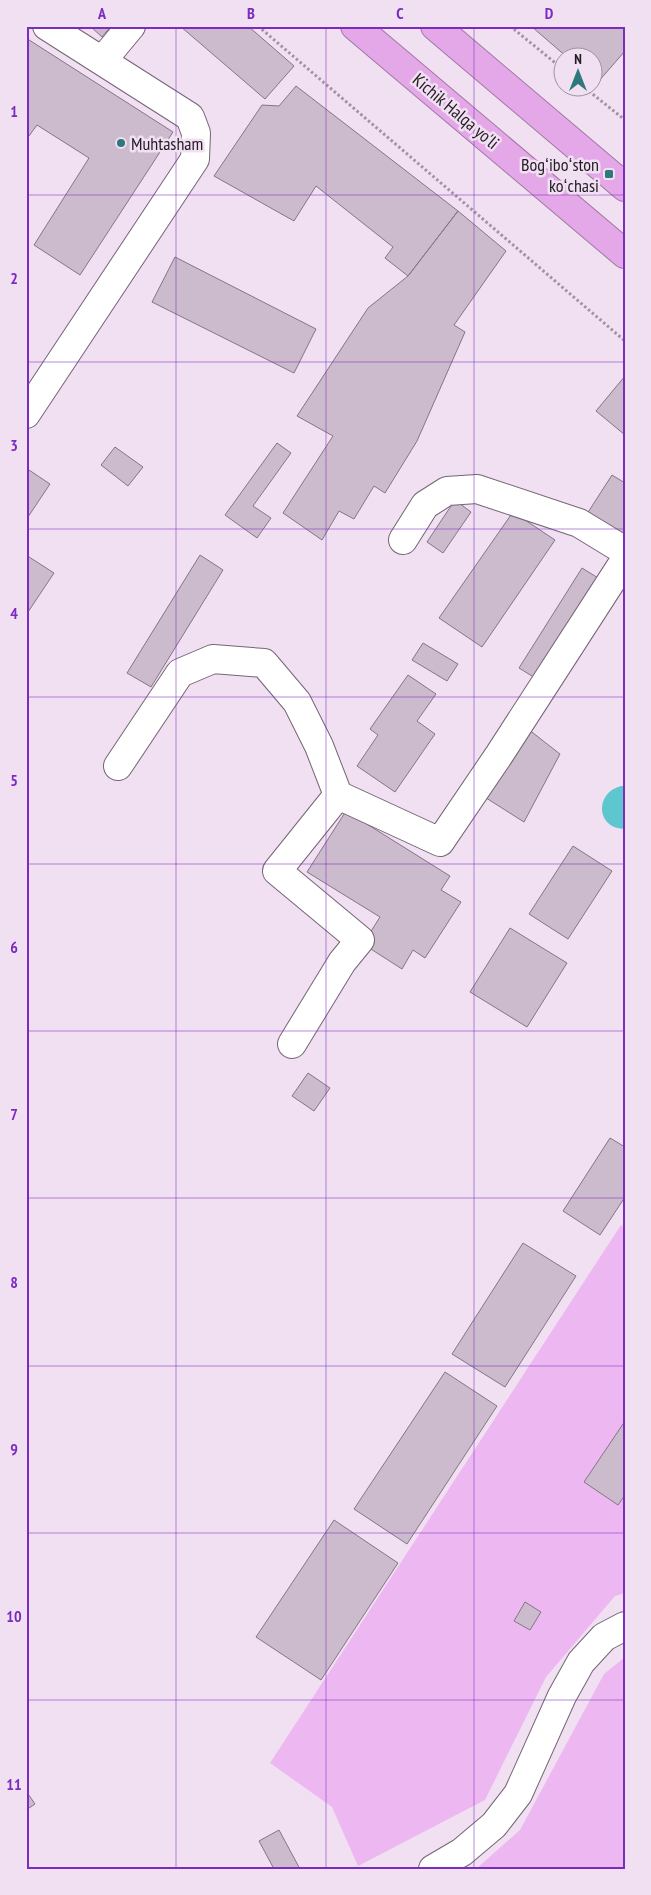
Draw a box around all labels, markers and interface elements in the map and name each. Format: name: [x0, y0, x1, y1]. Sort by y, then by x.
text: A: [97, 3, 107, 23]
text: B: [247, 3, 255, 23]
text: C: [396, 3, 404, 23]
text: D: [545, 3, 554, 23]
north arrow: [554, 48, 604, 98]
text: N: [574, 50, 582, 68]
street label: Kichik Halqa yo'li: [408, 68, 504, 154]
text: 1: [10, 101, 18, 121]
place label: Muhtasham: [131, 132, 203, 155]
marker: Muhtasham: [115, 137, 127, 149]
place label: Bogʻiboʻston koʻchasi: [521, 153, 599, 197]
marker: Bogʻiboʻston koʻchasi: [603, 168, 615, 180]
text: 2: [10, 268, 18, 288]
text: 3: [10, 435, 18, 455]
text: 4: [10, 603, 18, 623]
text: 5: [10, 770, 18, 790]
text: 6: [10, 937, 18, 957]
text: 7: [10, 1104, 18, 1124]
text: 8: [10, 1272, 18, 1292]
text: 9: [10, 1439, 18, 1459]
text: 10: [6, 1606, 22, 1626]
text: 11: [6, 1774, 22, 1794]

